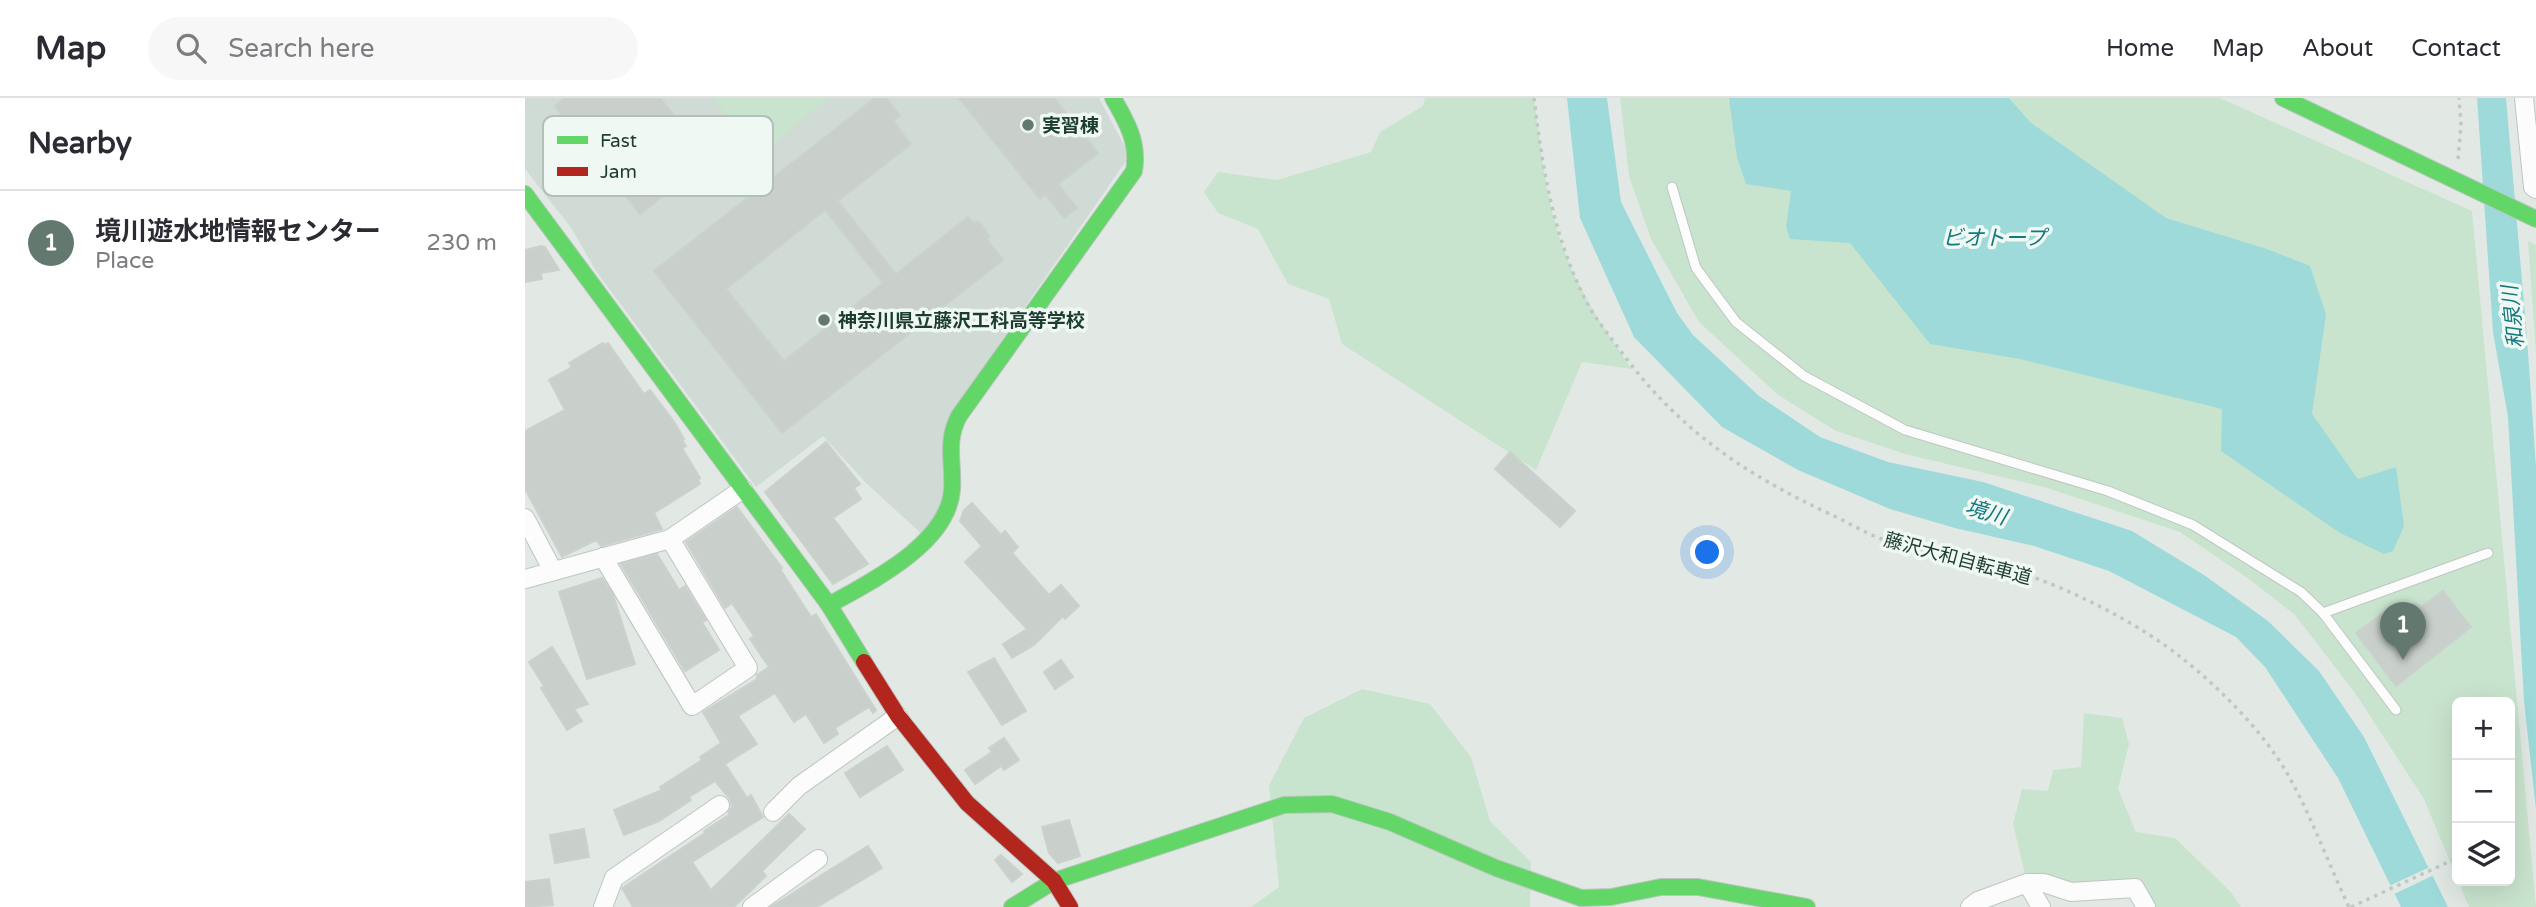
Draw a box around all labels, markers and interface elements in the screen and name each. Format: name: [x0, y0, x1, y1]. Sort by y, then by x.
search box: [148, 17, 638, 80]
text: Map: [35, 29, 106, 68]
icon: search: [172, 29, 210, 67]
text: Search here: [228, 33, 374, 64]
text: Home: [2106, 34, 2174, 63]
text: Map: [2212, 34, 2264, 63]
text: About: [2302, 34, 2373, 63]
text: Contact: [2411, 34, 2501, 63]
place label: 実習棟: [1042, 115, 1099, 137]
legend: [543, 116, 773, 196]
marker: 実習棟: [1020, 117, 1036, 133]
text: Nearby: [28, 125, 132, 162]
text: Fast: [600, 130, 637, 152]
text: Jam: [600, 161, 637, 183]
text: 境川遊水地情報センター: [95, 216, 381, 247]
water label: ビオトープ: [1942, 226, 2050, 251]
text: 1: [44, 229, 58, 257]
text: 230 m: [427, 229, 497, 257]
text: Place: [95, 247, 154, 275]
water label: 和泉川: [2498, 282, 2529, 350]
place label: 神奈川県立藤沢工科高等学校: [838, 310, 1085, 332]
marker: 神奈川県立藤沢工科高等学校: [816, 312, 832, 328]
water label: 境川: [1962, 495, 2011, 531]
street label: 藤沢大和自転車道: [1881, 529, 2034, 589]
your location: [1690, 535, 1724, 569]
pin: 1: [2380, 602, 2426, 660]
map controls: [2452, 697, 2515, 886]
button: +: [2452, 697, 2515, 760]
button: −: [2452, 760, 2515, 823]
button: layers: [2452, 823, 2515, 886]

